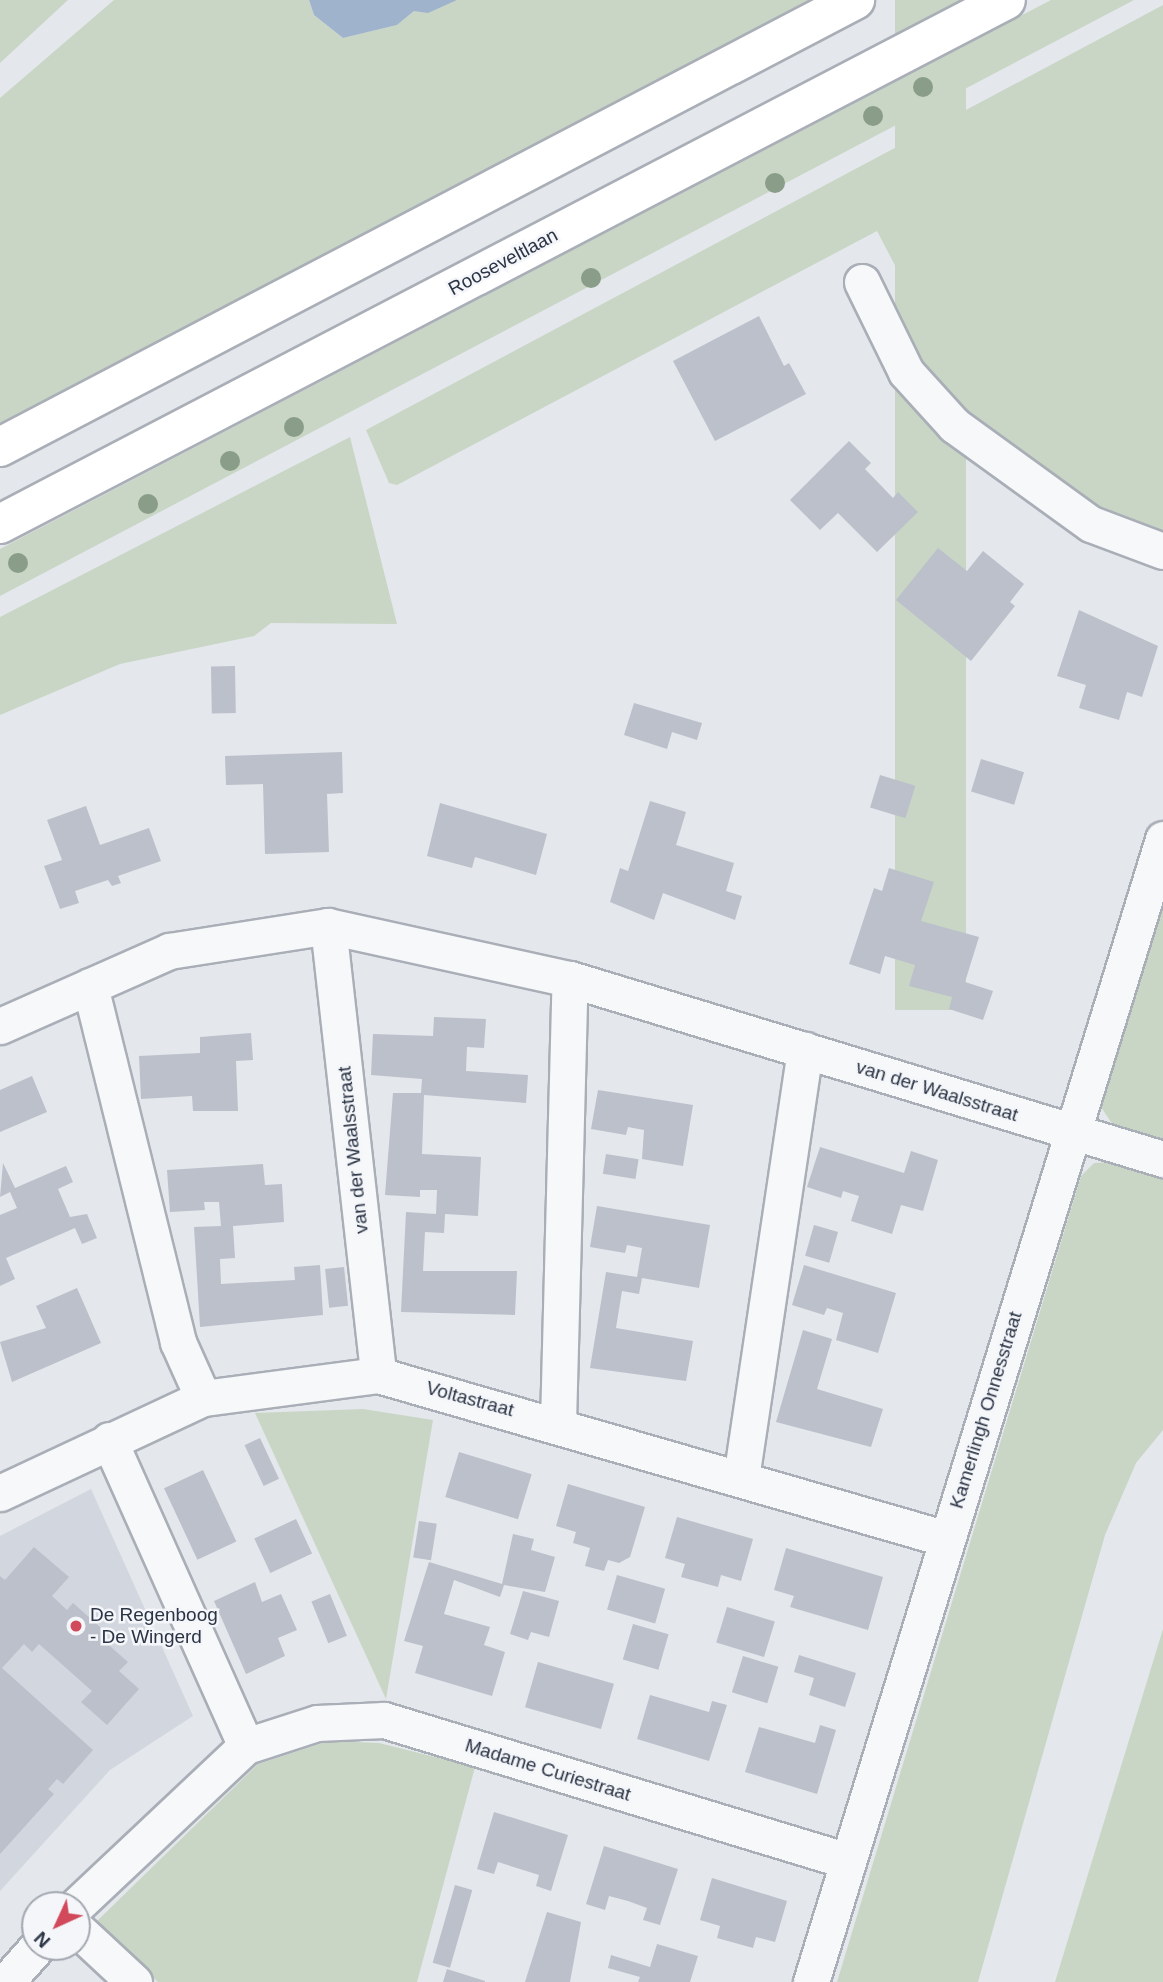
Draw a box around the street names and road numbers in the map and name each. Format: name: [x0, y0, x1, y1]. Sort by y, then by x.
street label: Rooseveltlaan: [444, 224, 562, 300]
street label: van der Waalsstraat: [853, 1056, 1021, 1126]
street label: van der Waalsstraat: [333, 1065, 373, 1235]
street label: Kamerlingh Onnesstraat: [945, 1309, 1027, 1511]
street label: Voltastraat: [424, 1376, 516, 1422]
street label: Madame Curiestraat: [462, 1734, 634, 1806]

